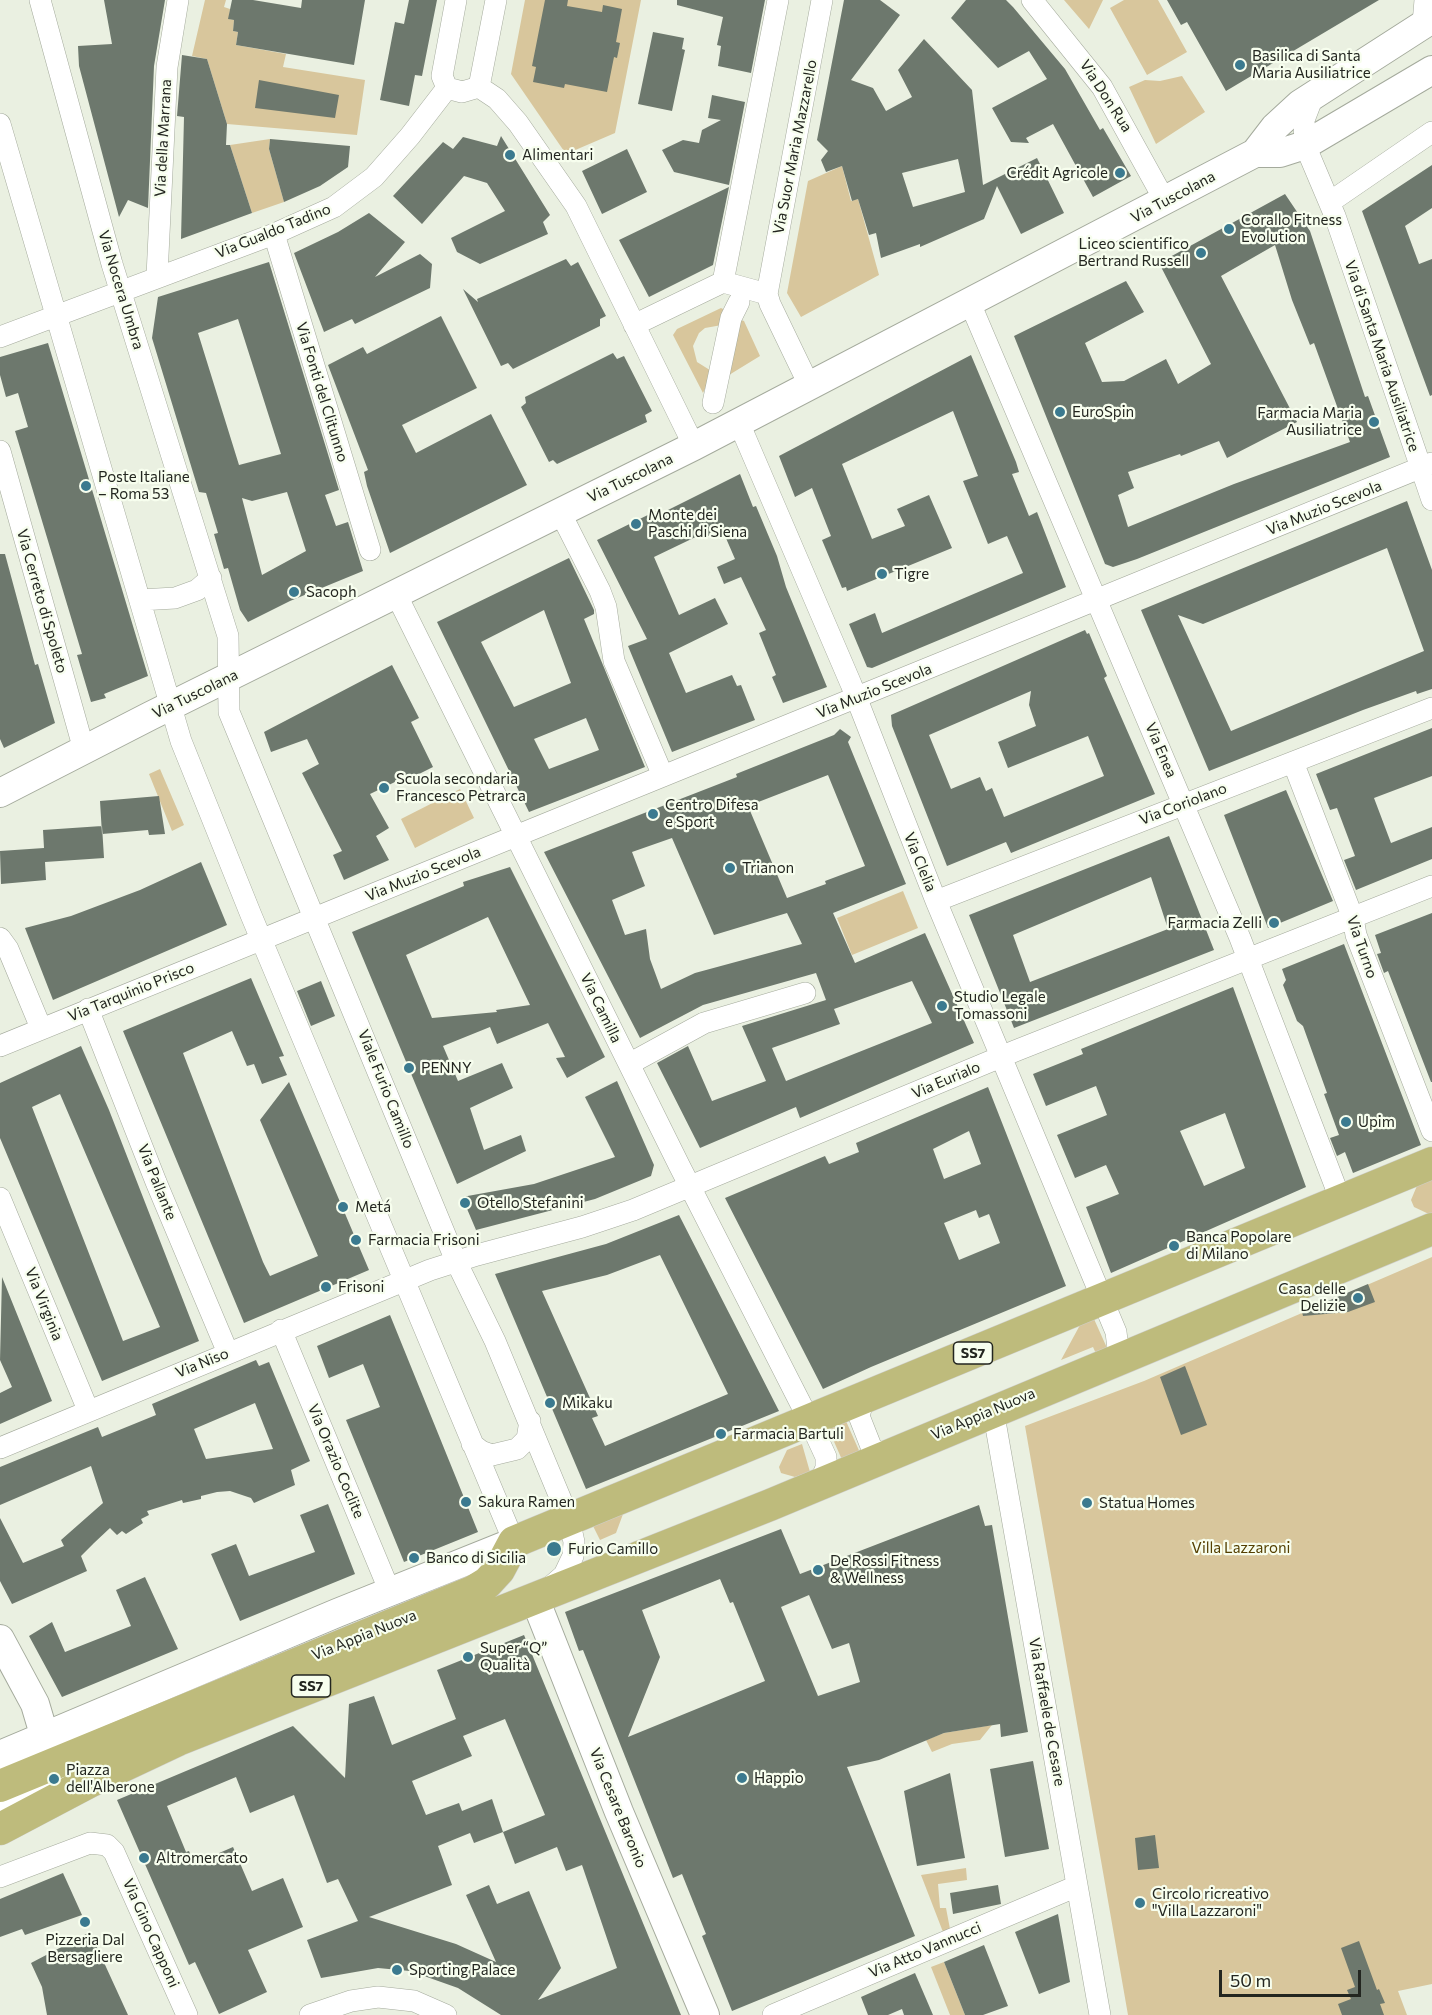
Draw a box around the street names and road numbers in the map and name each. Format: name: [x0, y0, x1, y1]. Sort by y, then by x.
street label: Via Don Rua: [1076, 56, 1136, 136]
street label: Via Suor Maria Mazzarello: [769, 58, 821, 236]
street label: Via della Marrana: [151, 79, 175, 197]
street label: Via Tuscolana: [1128, 167, 1218, 227]
street label: Via Gualdo Tadino: [213, 200, 333, 262]
street label: Via Nocera Umbra: [94, 228, 148, 352]
street label: Via di Santa Maria Ausiliatrice: [1341, 258, 1423, 454]
street label: Via Fonti del Clitunno: [292, 320, 352, 464]
street label: Via Tuscolana: [584, 450, 676, 506]
street label: Via Muzio Scevola: [1264, 477, 1384, 539]
street label: Via Cerreto di Spoleto: [13, 527, 71, 675]
street label: Via Muzio Scevola: [814, 660, 934, 722]
street label: Via Tuscolana: [149, 666, 241, 722]
street label: Via Enea: [1141, 720, 1181, 780]
street label: Via Coriolano: [1137, 779, 1229, 829]
street label: Via Clelia: [900, 830, 940, 894]
street label: Via Muzio Scevola: [363, 843, 483, 905]
street label: Via Turno: [1343, 913, 1381, 981]
street label: Via Tarquinio Prisco: [65, 958, 197, 1026]
street label: Via Camilla: [576, 970, 626, 1046]
street label: Viale Furio Camillo: [354, 1027, 418, 1151]
street label: Via Eurialo: [909, 1058, 983, 1102]
street label: Via Pallante: [134, 1141, 180, 1223]
street label: Via Virginia: [21, 1265, 67, 1343]
road number: SS7: [954, 1342, 992, 1364]
street label: Via Niso: [173, 1344, 231, 1382]
street label: Via Appia Nuova: [928, 1384, 1038, 1444]
street label: Via Orazio Coclite: [304, 1401, 368, 1521]
street label: Via Appia Nuova: [309, 1606, 419, 1664]
street label: Via Raffaele de Cesare: [1025, 1636, 1069, 1788]
road number: SS7: [292, 1675, 330, 1697]
street label: Via Cesare Baronio: [586, 1745, 650, 1871]
street label: Via Gino Capponi: [119, 1876, 183, 1990]
street label: Via Atto Vannucci: [866, 1918, 984, 1982]

